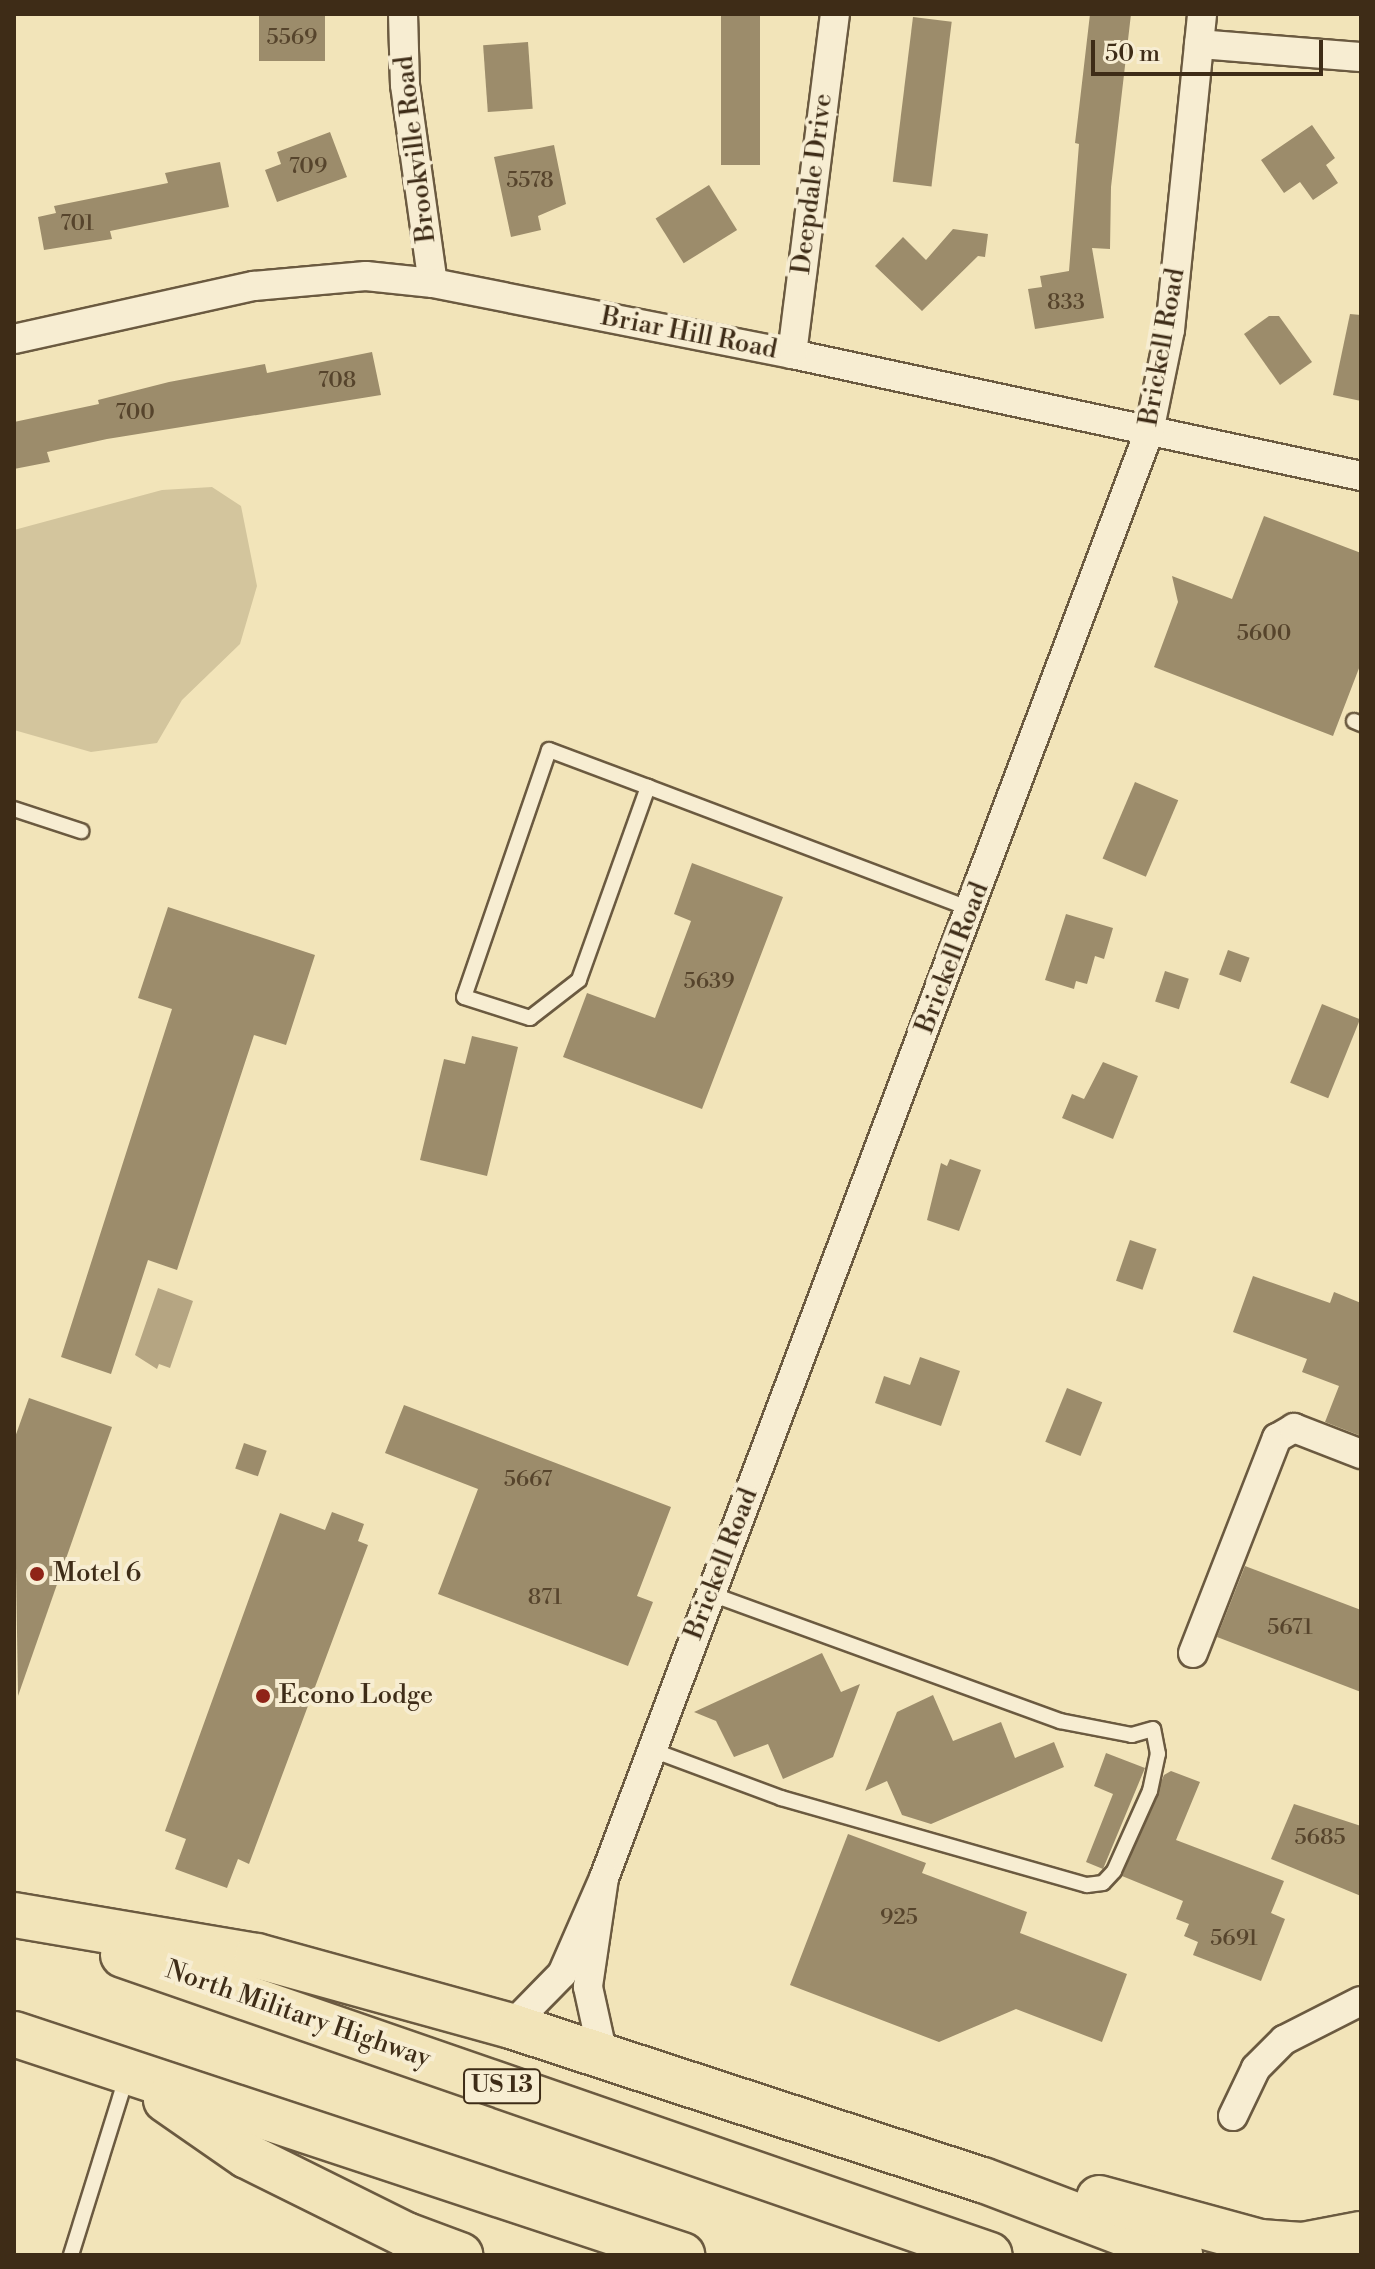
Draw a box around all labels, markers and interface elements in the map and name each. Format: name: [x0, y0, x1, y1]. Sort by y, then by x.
scale bar: [1095, 24, 1327, 74]
house number: 5569: [267, 25, 317, 51]
text: 50 m: [1105, 39, 1160, 69]
street label: Brookville Road: [389, 54, 443, 244]
street label: Deepdale Drive: [786, 92, 840, 276]
house number: 709: [289, 154, 327, 180]
house number: 5578: [506, 168, 554, 194]
house number: 701: [60, 211, 94, 237]
street label: Brickell Road: [1134, 266, 1192, 428]
house number: 833: [1047, 290, 1085, 316]
street label: Briar Hill Road: [598, 302, 780, 366]
house number: 708: [318, 368, 356, 394]
house number: 700: [115, 400, 155, 426]
house number: 5600: [1237, 621, 1291, 647]
street label: Brickell Road: [910, 878, 996, 1038]
house number: 5639: [684, 969, 734, 995]
house number: 5667: [504, 1467, 552, 1493]
street label: Brickell Road: [679, 1484, 765, 1644]
place label: Motel 6: [53, 1558, 141, 1590]
marker: Motel 6: [28, 1565, 46, 1583]
house number: 871: [528, 1585, 562, 1611]
house number: 5671: [1267, 1615, 1313, 1641]
place label: Econo Lodge: [279, 1680, 433, 1712]
marker: Econo Lodge: [254, 1687, 272, 1705]
house number: 5685: [1294, 1825, 1346, 1851]
house number: 925: [880, 1905, 918, 1931]
house number: 5691: [1210, 1926, 1258, 1952]
street label: North Military Highway: [161, 1955, 435, 2075]
road number: US 13: [462, 2066, 542, 2106]

